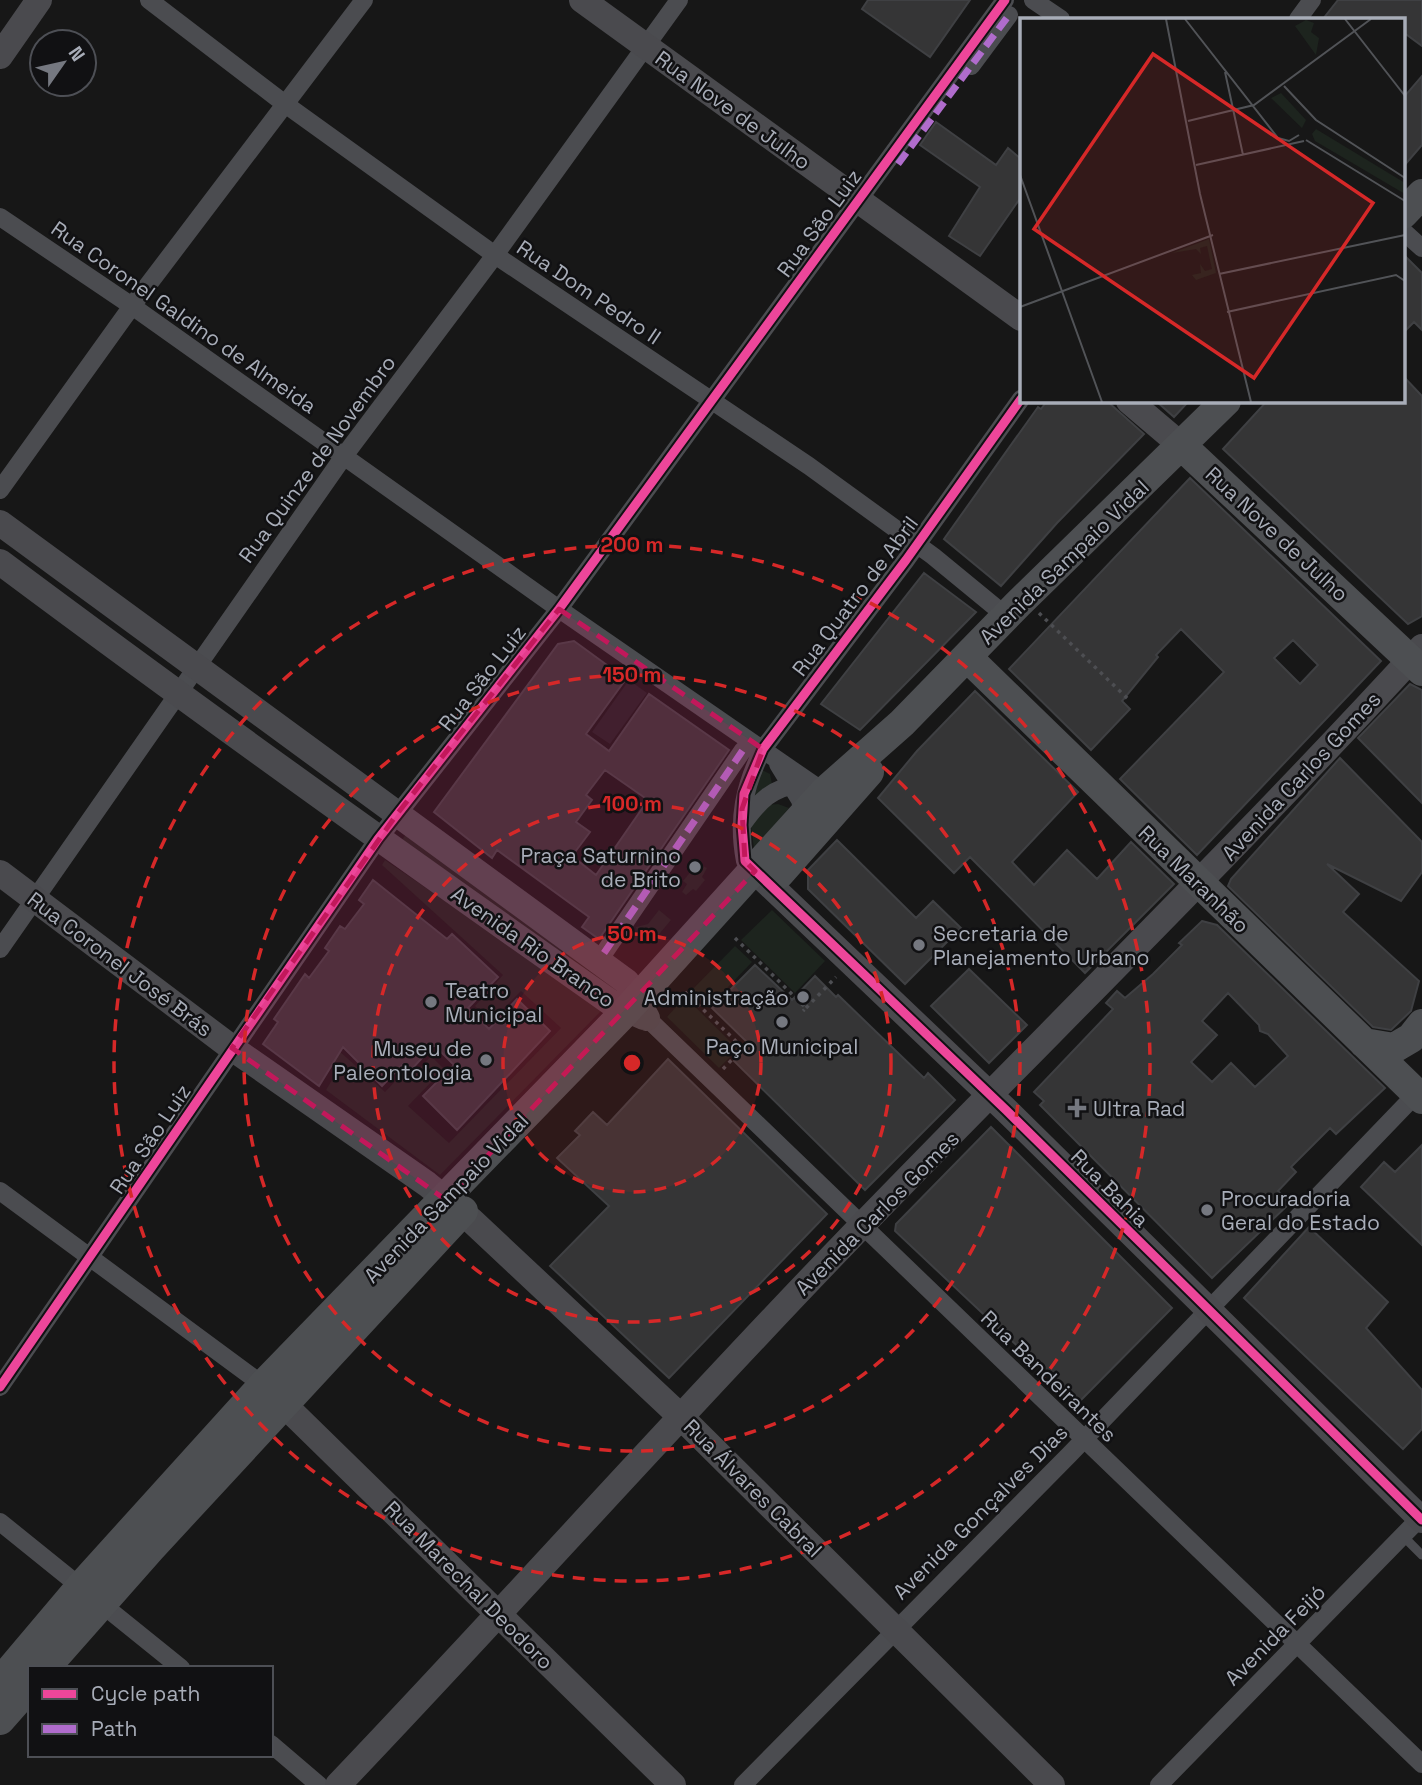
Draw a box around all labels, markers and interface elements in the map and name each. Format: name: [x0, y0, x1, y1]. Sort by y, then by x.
inset map: [1020, 18, 1404, 402]
north arrow: [28, 28, 98, 98]
text: N: [63, 42, 91, 66]
street label: Rua Nove de Julho: [650, 44, 816, 176]
street label: Rua São Luiz: [771, 164, 867, 282]
street label: Rua Coronel Galdino de Almeida: [46, 215, 322, 419]
street label: Rua Dom Pedro II: [512, 234, 666, 350]
street label: Rua Quinze de Novembro: [233, 350, 401, 568]
street label: Rua Nove de Julho: [1200, 461, 1354, 607]
street label: Avenida Sampaio Vidal: [973, 474, 1155, 650]
street label: Rua Quatro de Abril: [786, 511, 924, 681]
text: 200 m: [601, 531, 663, 558]
street label: Rua São Luiz: [432, 620, 532, 736]
text: 150 m: [603, 661, 661, 688]
street label: Avenida Carlos Gomes: [1216, 686, 1386, 866]
text: 100 m: [602, 790, 662, 817]
street label: Rua Maranhão: [1133, 819, 1255, 939]
place label: Praça Saturnino de Brito: [520, 842, 681, 893]
marker: Praça Saturnino de Brito: [687, 859, 703, 875]
street label: Avenida Rio Branco: [446, 880, 620, 1014]
street label: Rua Coronel José Brás: [22, 886, 218, 1042]
text: 50 m: [607, 920, 657, 947]
place label: Secretaria de Planejamento Urbano: [933, 920, 1150, 971]
marker: Secretaria de Planejamento Urbano: [911, 937, 927, 953]
place label: Teatro Municipal: [445, 977, 542, 1028]
place label: Administração: [644, 984, 789, 1011]
marker: Administração: [795, 989, 811, 1005]
marker: Teatro Municipal: [423, 994, 439, 1010]
marker: Paço Municipal: [774, 1014, 790, 1030]
place label: Paço Municipal: [706, 1033, 858, 1060]
place label: Museu de Paleontologia: [333, 1035, 472, 1086]
centre of rings: [620, 1051, 644, 1075]
marker: Museu de Paleontologia: [478, 1052, 494, 1068]
street label: Rua São Luiz: [103, 1079, 197, 1199]
place label: Ultra Rad: [1093, 1095, 1185, 1122]
marker: Ultra Rad: [1067, 1098, 1087, 1118]
street label: Avenida Sampaio Vidal: [358, 1107, 534, 1289]
street label: Avenida Carlos Gomes: [789, 1125, 965, 1301]
street label: Rua Bahia: [1065, 1143, 1155, 1233]
place label: Procuradoria Geral do Estado: [1221, 1185, 1380, 1236]
marker: Procuradoria Geral do Estado: [1199, 1202, 1215, 1218]
street label: Rua Bandeirantes: [975, 1304, 1123, 1448]
street label: Rua Álvares Cabral: [678, 1413, 828, 1563]
street label: Avenida Gonçalves Dias: [887, 1419, 1073, 1605]
street label: Rua Marechal Deodoro: [379, 1495, 559, 1675]
street label: Avenida Feijó: [1219, 1579, 1331, 1691]
legend: [28, 1666, 273, 1757]
text: Cycle path: [91, 1680, 200, 1707]
text: Path: [91, 1715, 137, 1742]

